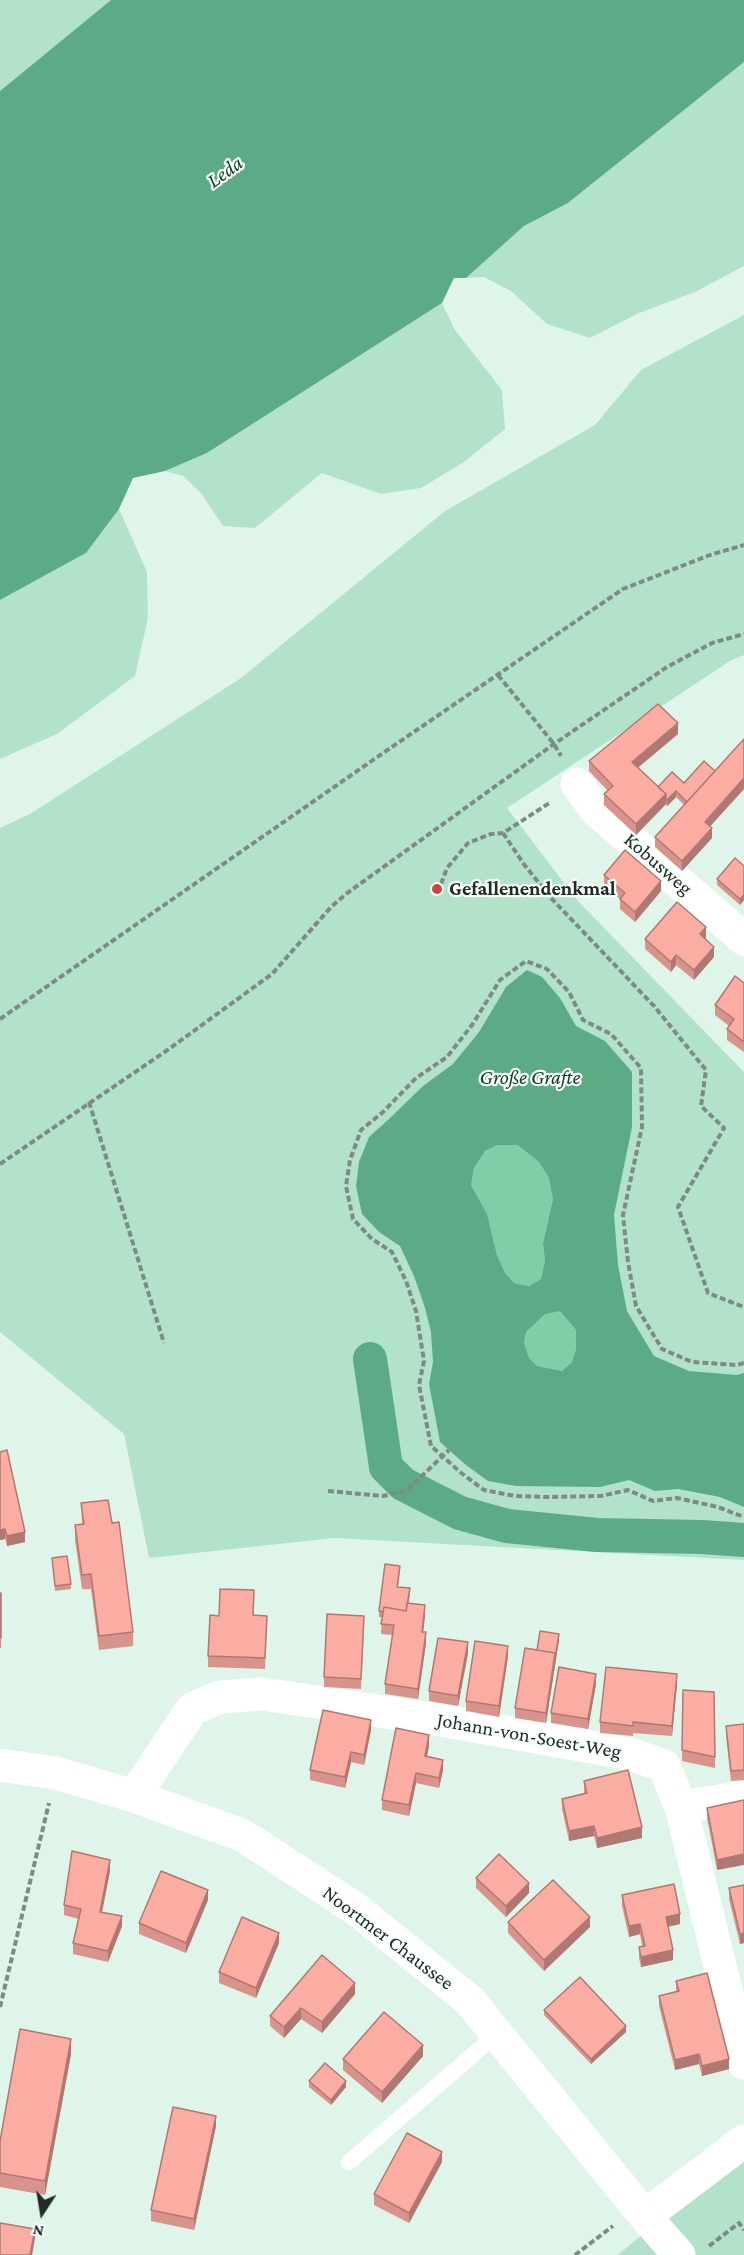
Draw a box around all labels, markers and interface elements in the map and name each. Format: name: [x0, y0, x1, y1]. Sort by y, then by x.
water label: Leda: [202, 151, 248, 193]
street label: Kobusweg: [619, 828, 697, 900]
place label: Gefallenendenkmal: [449, 877, 616, 901]
marker: Gefallenendenkmal: [430, 882, 444, 896]
water label: Große Grafte: [480, 1065, 580, 1091]
street label: Johann-von-Soest-Weg: [435, 1708, 623, 1764]
street label: Noortmer Chaussee: [318, 1881, 458, 1995]
north arrow: [12, 2183, 72, 2243]
text: N: [31, 2222, 45, 2241]

